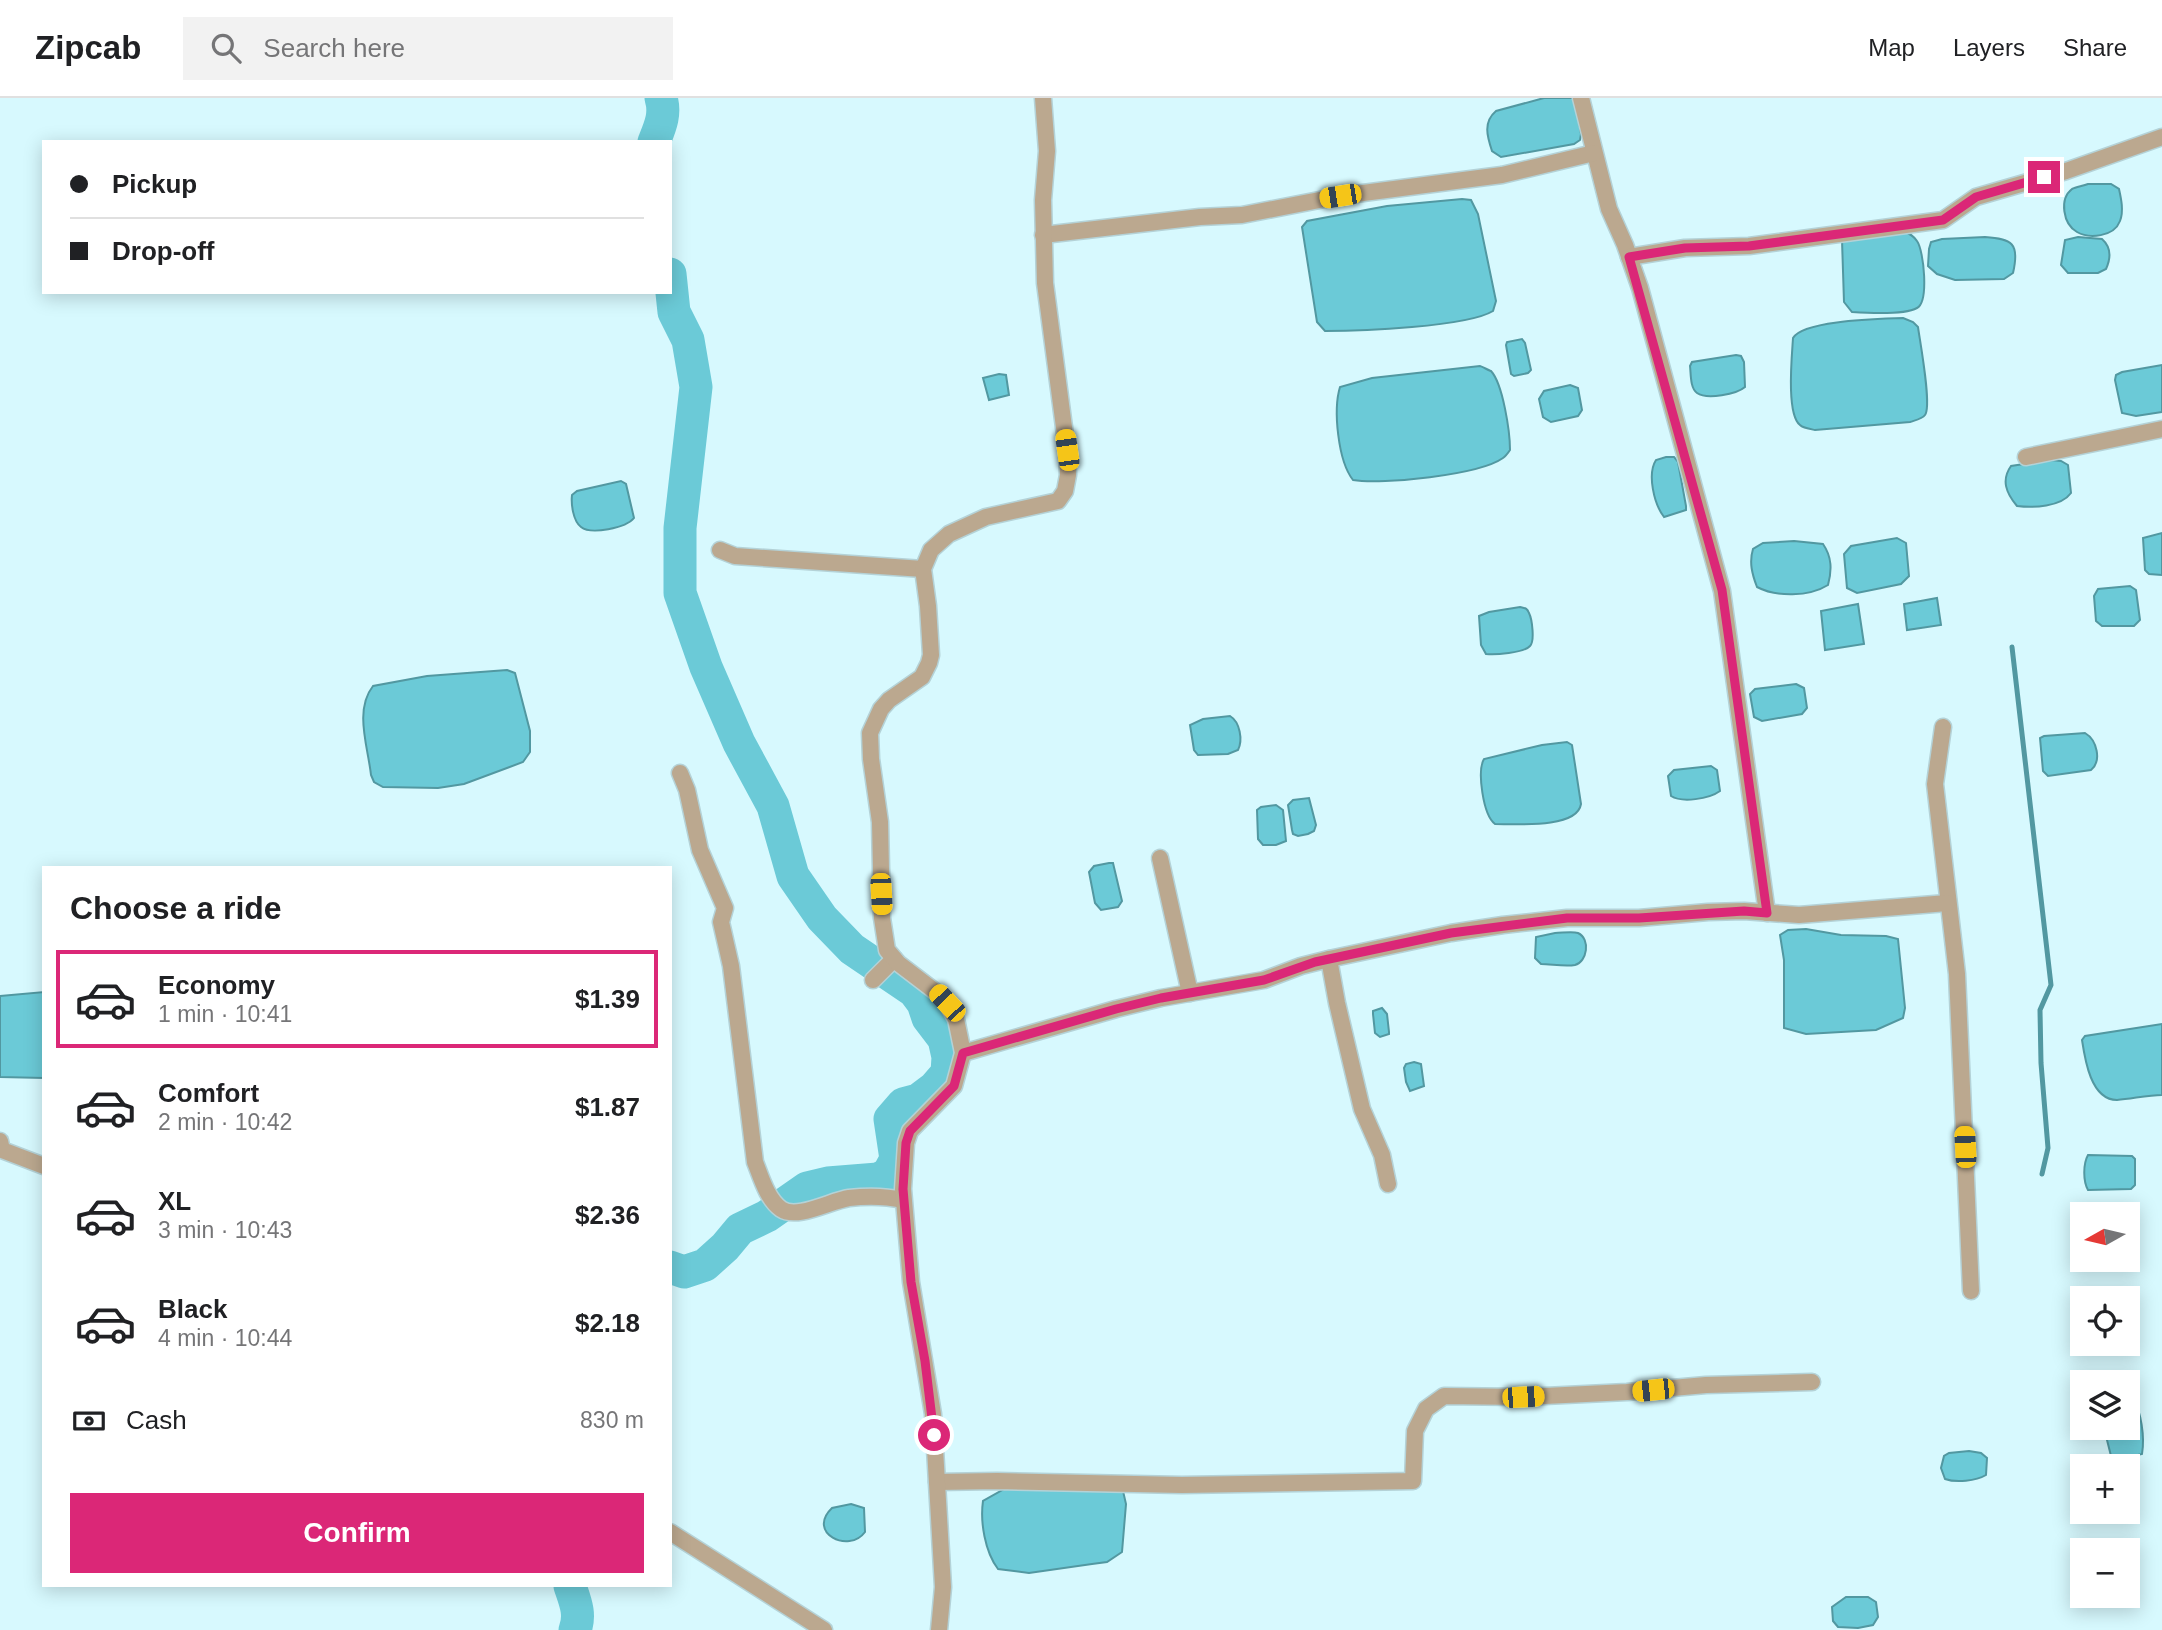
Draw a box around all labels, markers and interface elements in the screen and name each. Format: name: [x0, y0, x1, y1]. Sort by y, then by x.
search box: [183, 17, 673, 80]
text: Zipcab: [35, 29, 141, 66]
icon: search: [207, 29, 245, 67]
text: Search here: [263, 33, 405, 63]
text: Map: [1868, 34, 1915, 61]
text: Layers: [1953, 34, 2025, 61]
text: Share: [2063, 34, 2127, 61]
route end: [2028, 161, 2060, 193]
text: Pickup: [112, 169, 197, 199]
car: [1318, 182, 1363, 210]
text: Drop-off: [112, 236, 215, 266]
car: [1054, 428, 1081, 472]
car: [870, 872, 893, 916]
text: Choose a ride: [70, 890, 282, 926]
icon: car: [74, 968, 137, 1031]
text: Economy: [158, 970, 275, 1000]
car: [925, 980, 970, 1026]
text: $1.39: [575, 984, 640, 1014]
text: 1 min · 10:41: [158, 1001, 292, 1027]
icon: car: [74, 1076, 137, 1139]
text: Comfort: [158, 1078, 259, 1108]
text: $1.87: [575, 1092, 640, 1122]
text: 2 min · 10:42: [158, 1109, 292, 1135]
car: [1954, 1125, 1977, 1169]
icon: car: [74, 1184, 137, 1247]
text: XL: [158, 1186, 191, 1216]
text: $2.36: [575, 1200, 640, 1230]
north arrow: [2070, 1202, 2140, 1272]
map controls: [2070, 1202, 2140, 1608]
text: 3 min · 10:43: [158, 1217, 292, 1243]
button: locate: [2070, 1286, 2140, 1356]
icon: car: [74, 1292, 137, 1355]
text: Black: [158, 1294, 227, 1324]
text: $2.18: [575, 1308, 640, 1338]
text: 4 min · 10:44: [158, 1325, 292, 1351]
button: layers: [2070, 1370, 2140, 1440]
car: [1632, 1377, 1675, 1403]
car: [1502, 1385, 1545, 1409]
icon: cash: [70, 1402, 108, 1440]
text: Cash: [126, 1405, 187, 1435]
text: 830 m: [580, 1407, 644, 1433]
route start: [918, 1419, 950, 1451]
button: +: [2070, 1454, 2140, 1524]
button: Confirm: [70, 1493, 644, 1573]
button: −: [2070, 1538, 2140, 1608]

